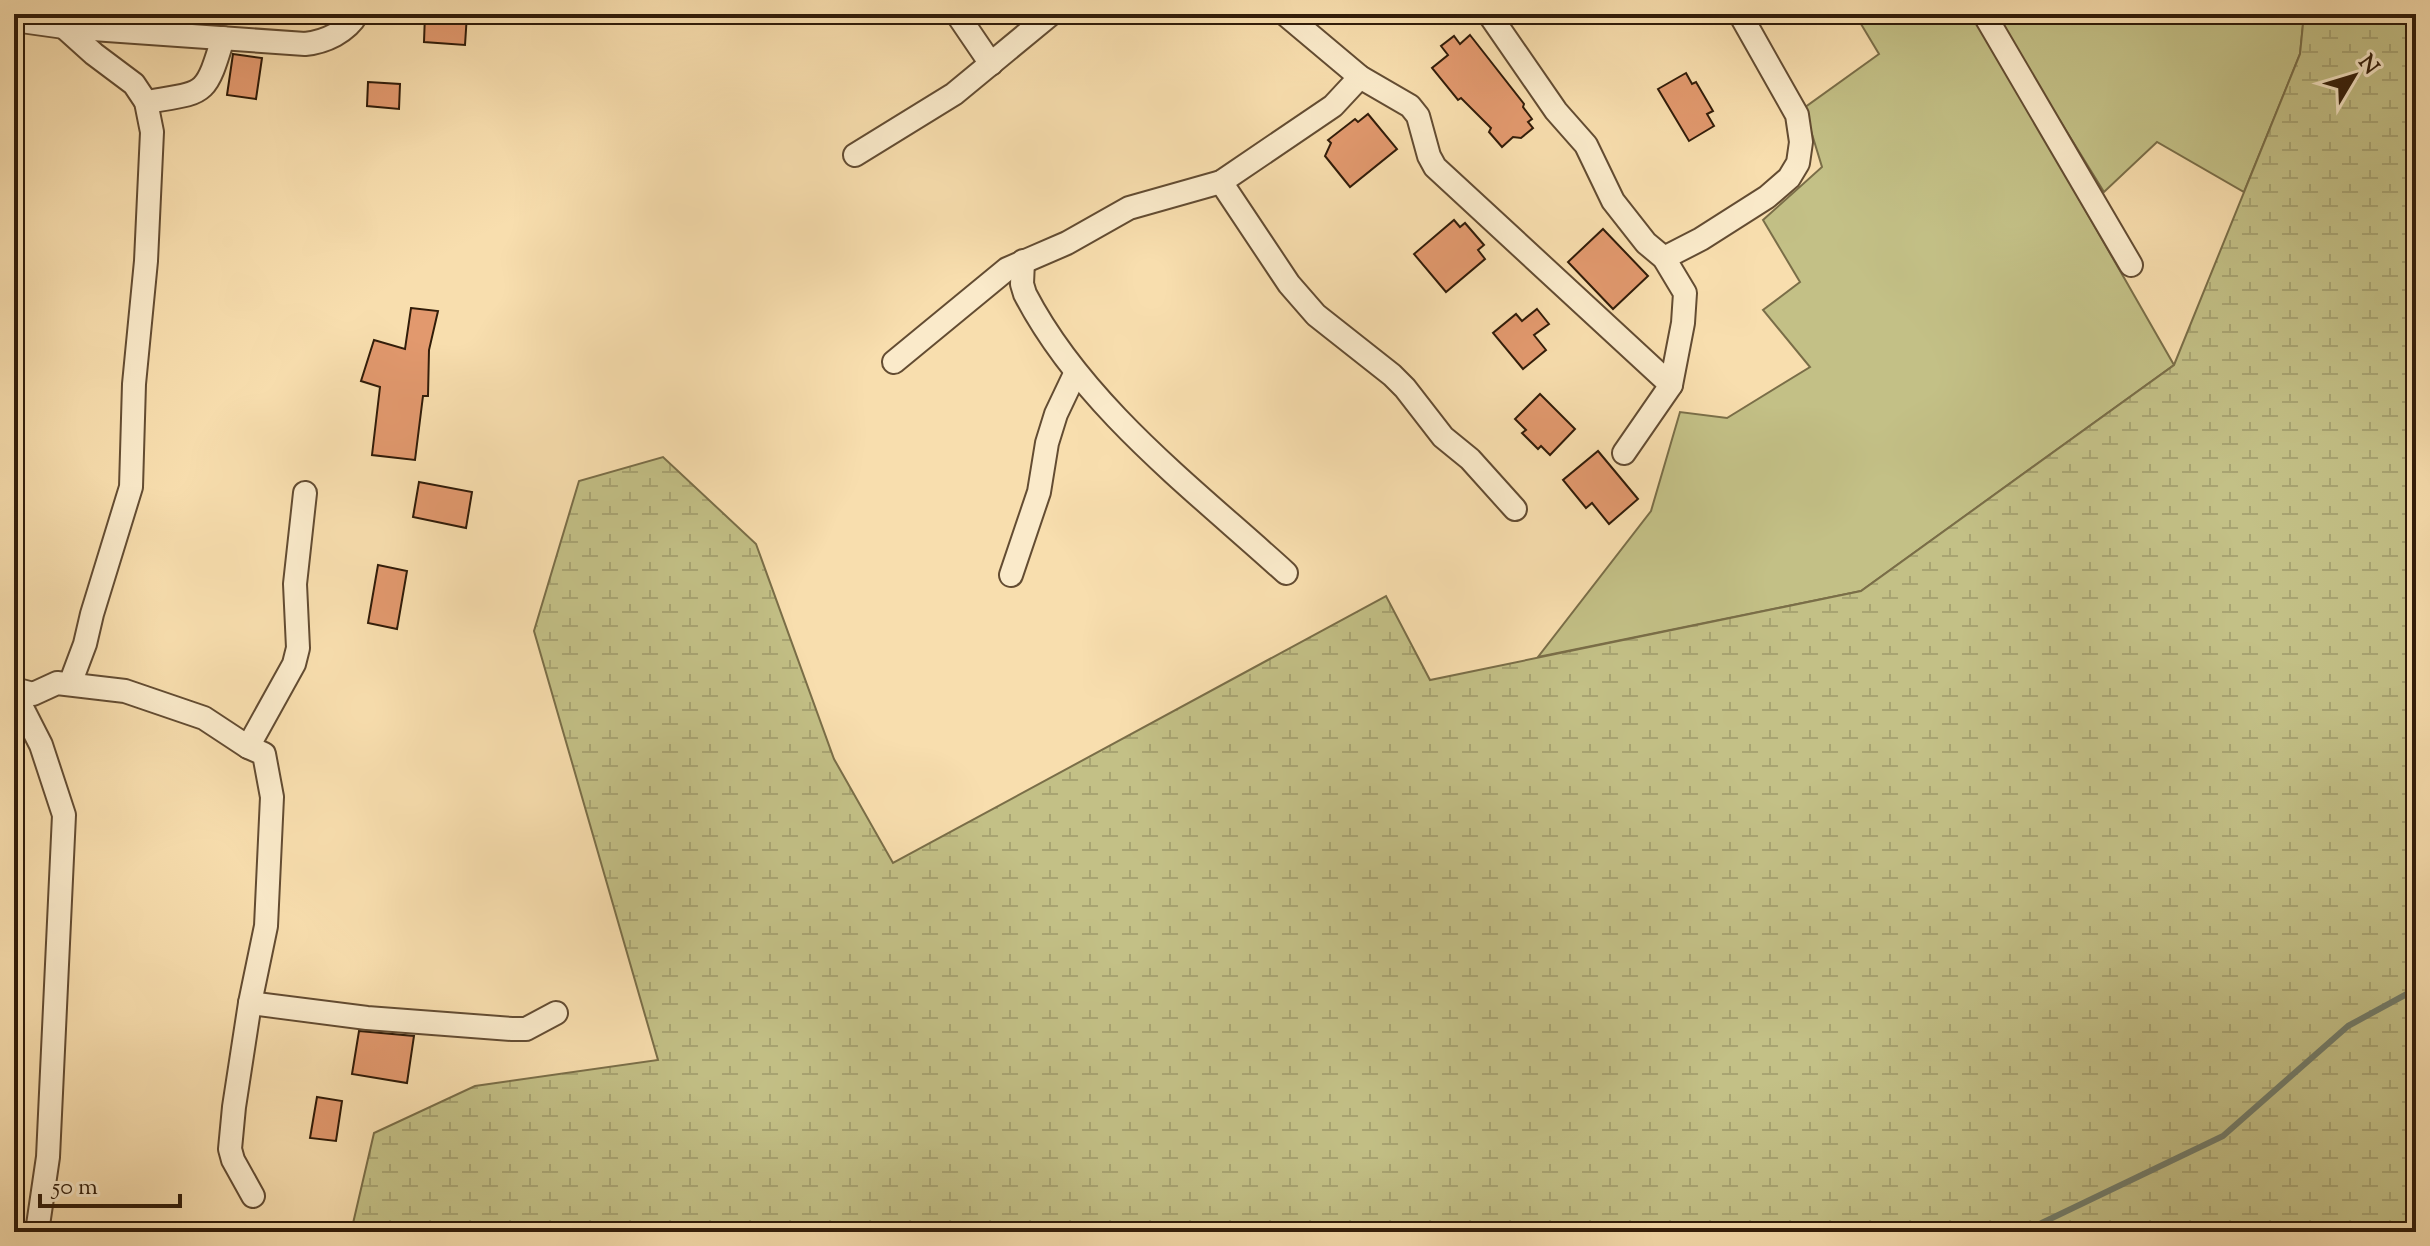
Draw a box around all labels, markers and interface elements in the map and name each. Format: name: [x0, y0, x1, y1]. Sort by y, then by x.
north arrow: [2314, 36, 2394, 116]
text: N: [2349, 49, 2386, 83]
scale bar: [40, 1158, 180, 1208]
text: 50 m: [50, 1171, 98, 1205]

